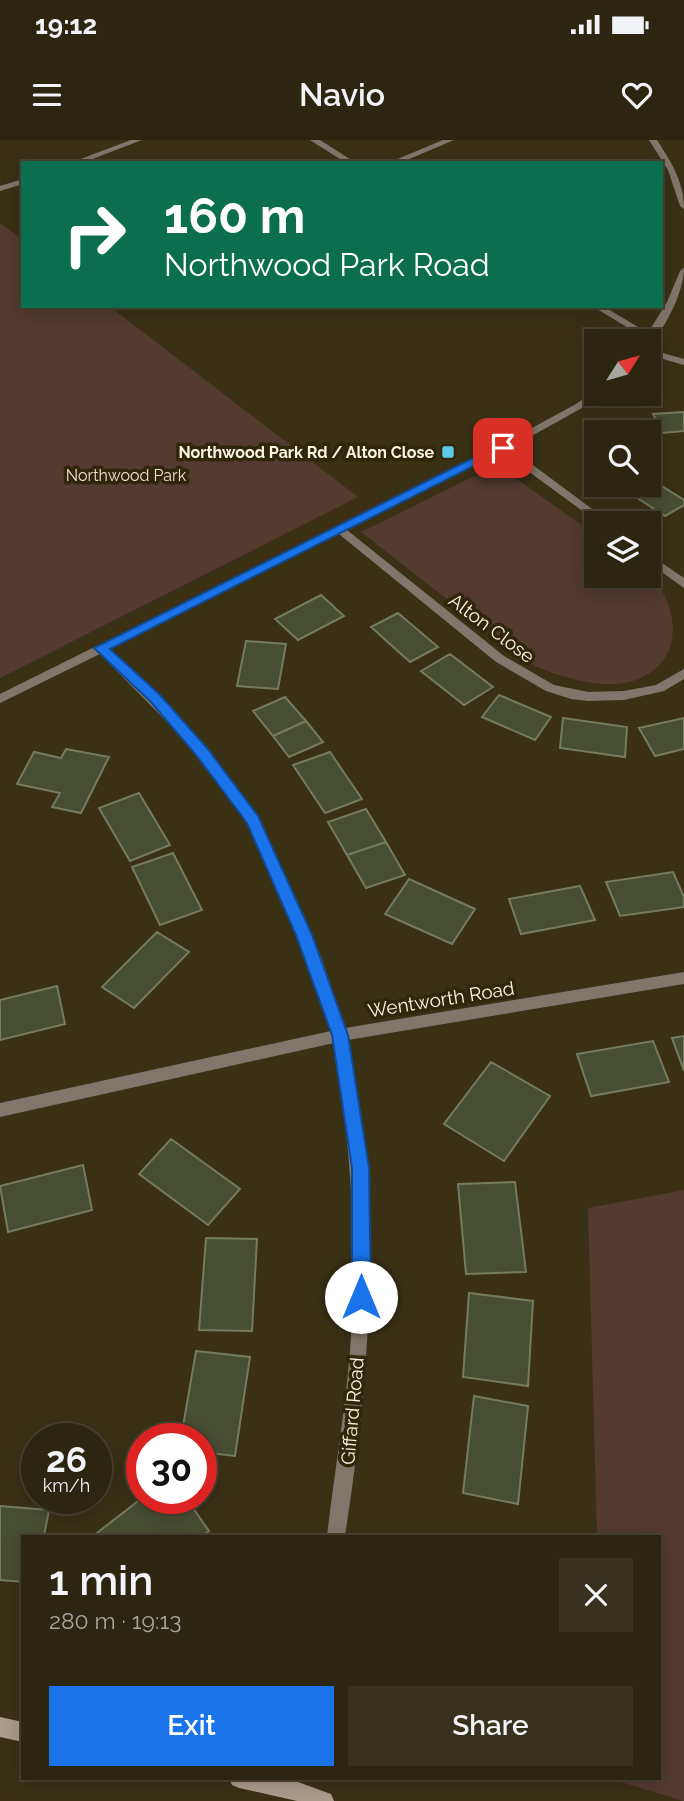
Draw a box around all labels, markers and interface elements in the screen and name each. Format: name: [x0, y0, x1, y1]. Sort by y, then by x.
text: 19:12: [35, 10, 97, 40]
icon: menu: [28, 76, 66, 114]
text: Navio: [299, 76, 385, 113]
icon: heart: [618, 76, 656, 114]
text: 160 m: [164, 187, 305, 244]
icon: right: [49, 189, 140, 280]
text: Northwood Park Road: [164, 246, 490, 283]
north arrow: [584, 329, 662, 406]
map controls: [584, 329, 661, 588]
pin: [473, 418, 533, 478]
button: search: [584, 420, 661, 497]
icon: arrive: [484, 429, 522, 467]
place label: Northwood Park Rd / Alton Close: [179, 443, 434, 462]
marker: Northwood Park Rd / Alton Close: [440, 444, 456, 460]
park label: Northwood Park: [66, 466, 187, 485]
button: layers: [584, 511, 661, 588]
street label: Alton Close: [445, 589, 539, 667]
street label: Wentworth Road: [366, 977, 516, 1021]
position arrow: [324, 1260, 398, 1334]
street label: Giffard Road: [336, 1356, 368, 1466]
speed limit sign: 30: [126, 1423, 217, 1514]
text: 26: [46, 1439, 87, 1480]
text: km/h: [43, 1475, 90, 1496]
text: 1 min: [49, 1556, 153, 1605]
button: close: [559, 1558, 633, 1632]
text: 280 m · 19:13: [49, 1607, 182, 1634]
button: Exit: [49, 1686, 334, 1766]
button: Share: [348, 1686, 633, 1766]

